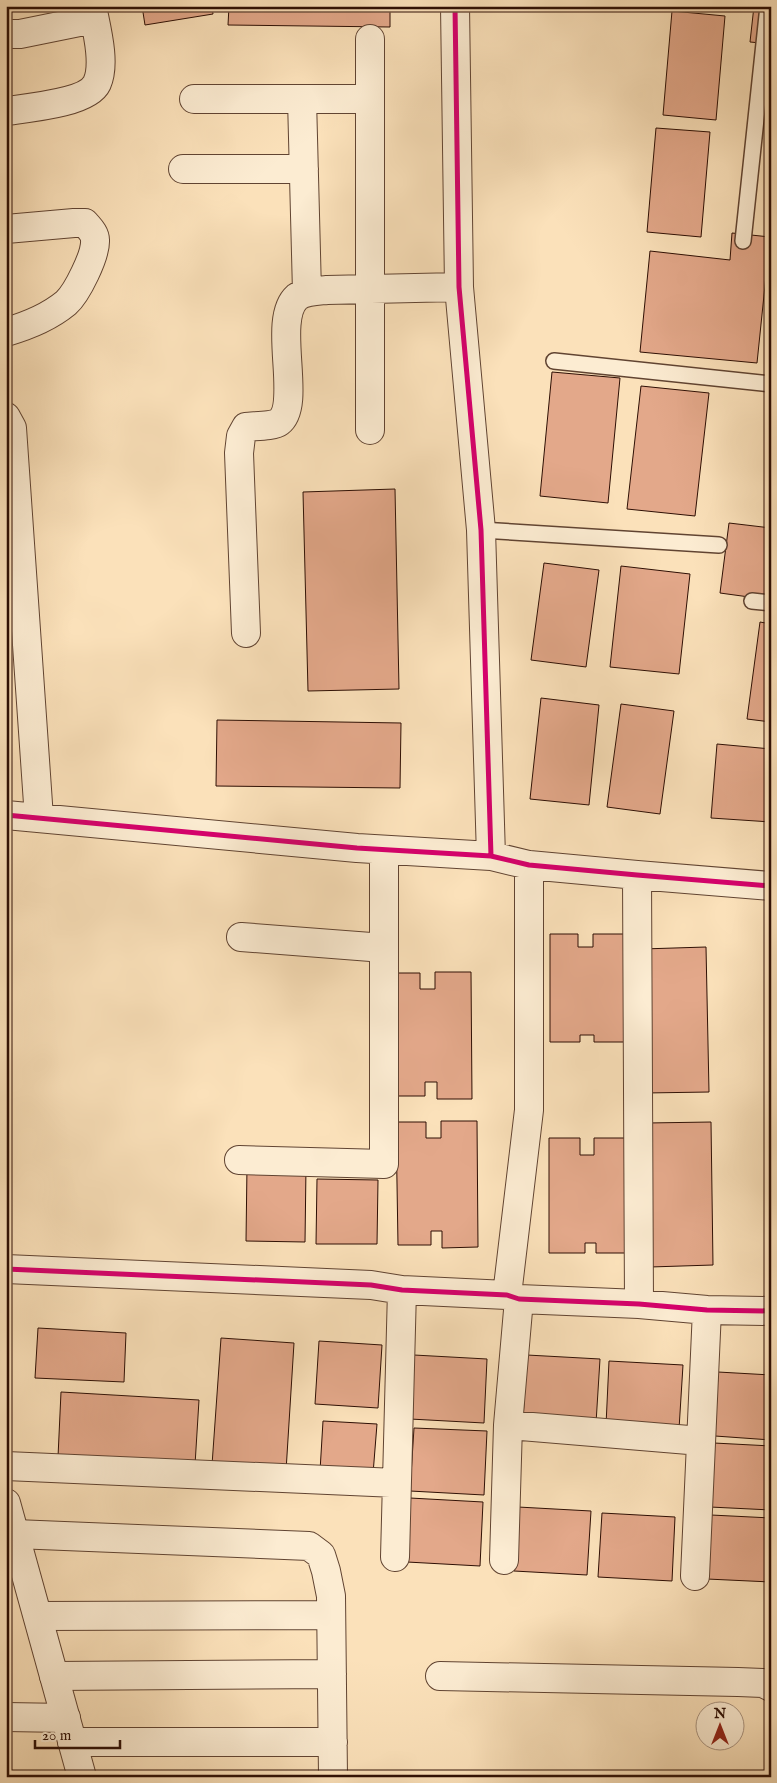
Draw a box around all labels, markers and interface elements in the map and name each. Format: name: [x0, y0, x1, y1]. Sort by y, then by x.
north arrow: [694, 1700, 744, 1750]
text: N: [713, 1705, 726, 1723]
scale bar: [35, 1718, 120, 1750]
text: 20 m: [42, 1726, 72, 1745]

